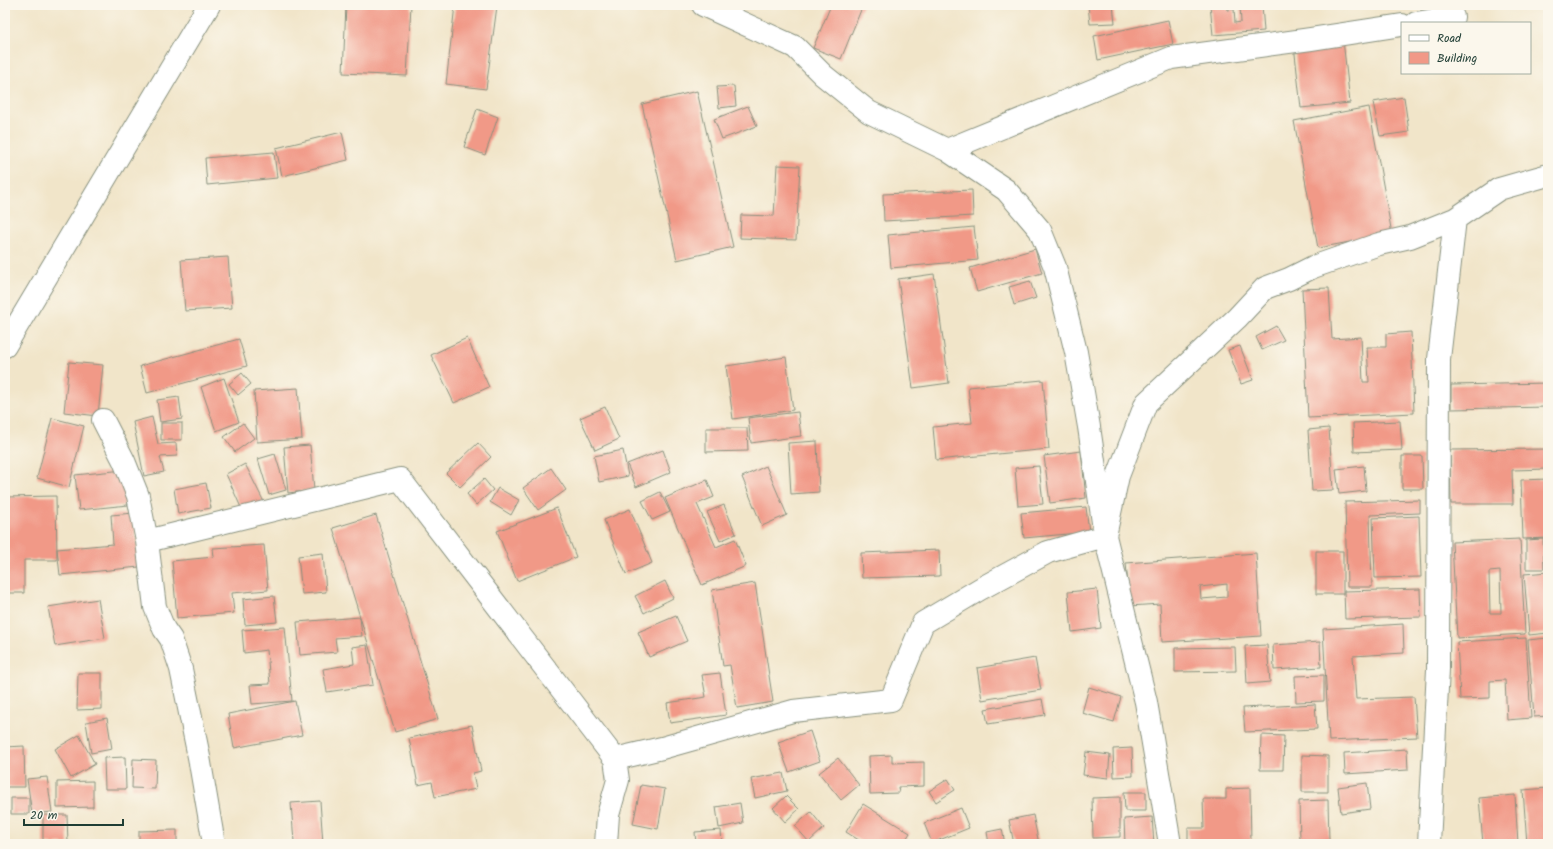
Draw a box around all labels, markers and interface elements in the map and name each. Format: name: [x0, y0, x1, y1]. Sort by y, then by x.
legend: [1401, 22, 1531, 74]
text: Road: [1437, 29, 1462, 48]
text: Building: [1437, 49, 1477, 68]
scale bar: [24, 801, 123, 827]
text: 20 m: [30, 806, 58, 825]

